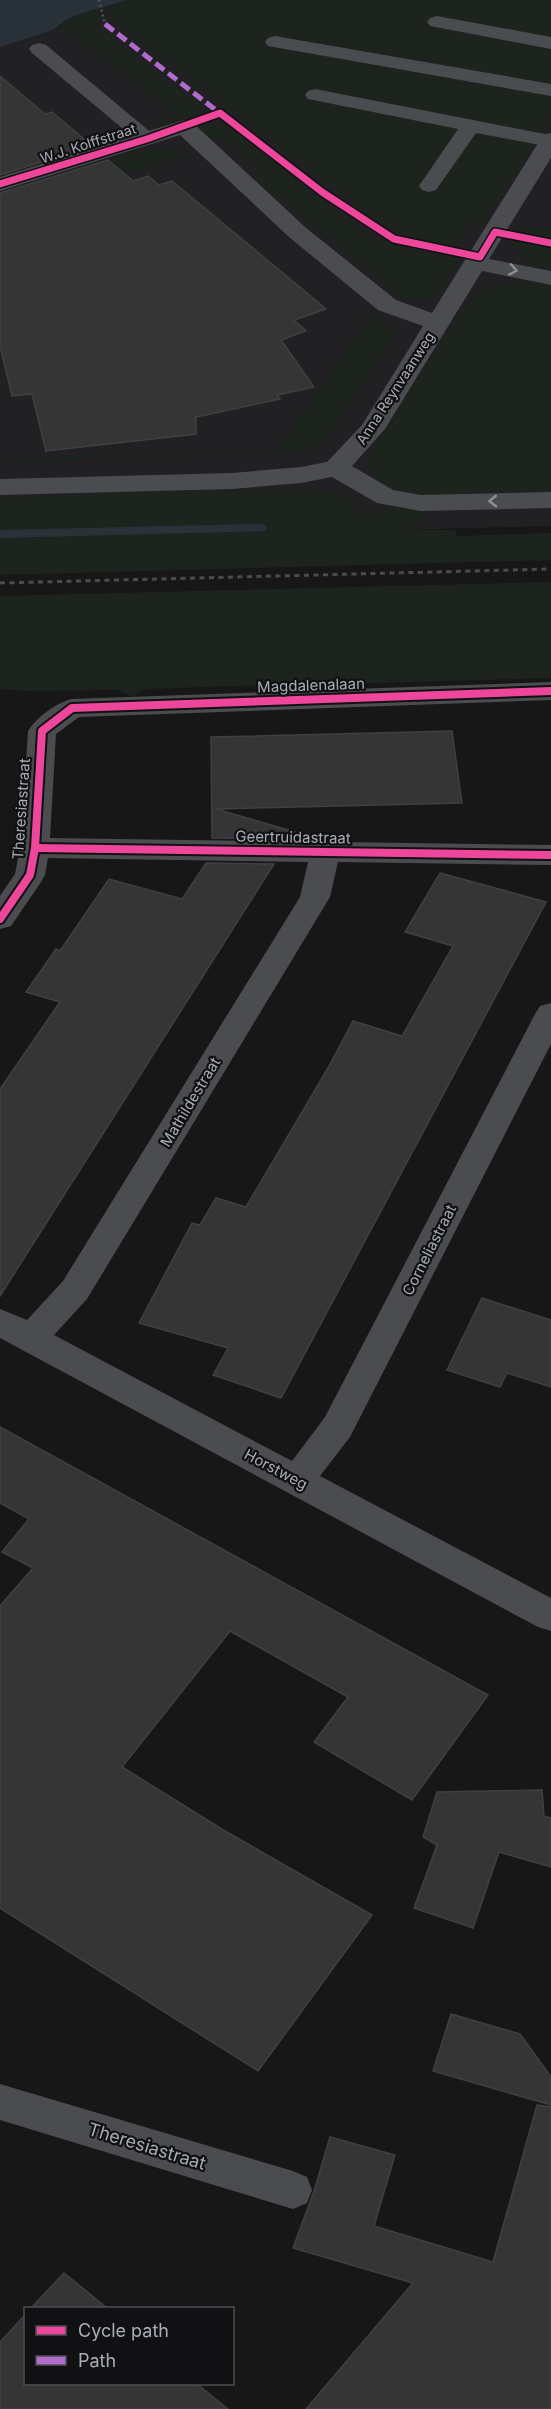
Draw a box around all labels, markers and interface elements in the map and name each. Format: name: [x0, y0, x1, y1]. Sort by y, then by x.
street label: W.J. Kolffstraat: [38, 119, 138, 166]
one-way arrow: [508, 263, 518, 276]
street label: Anna Reynvaanweg: [352, 329, 438, 447]
one-way arrow: [488, 495, 497, 507]
street label: Magdalenalaan: [257, 674, 365, 696]
street label: Theresiastraat: [8, 758, 34, 860]
street label: Geertruidastraat: [235, 826, 351, 848]
street label: Mathildestraat: [156, 1054, 224, 1150]
street label: Corneliastraat: [398, 1201, 460, 1299]
street label: Horstweg: [241, 1444, 311, 1494]
street label: Theresiastraat: [86, 2118, 208, 2174]
legend: [24, 2307, 234, 2385]
text: Cycle path: [78, 2320, 169, 2341]
text: Path: [78, 2350, 116, 2371]

